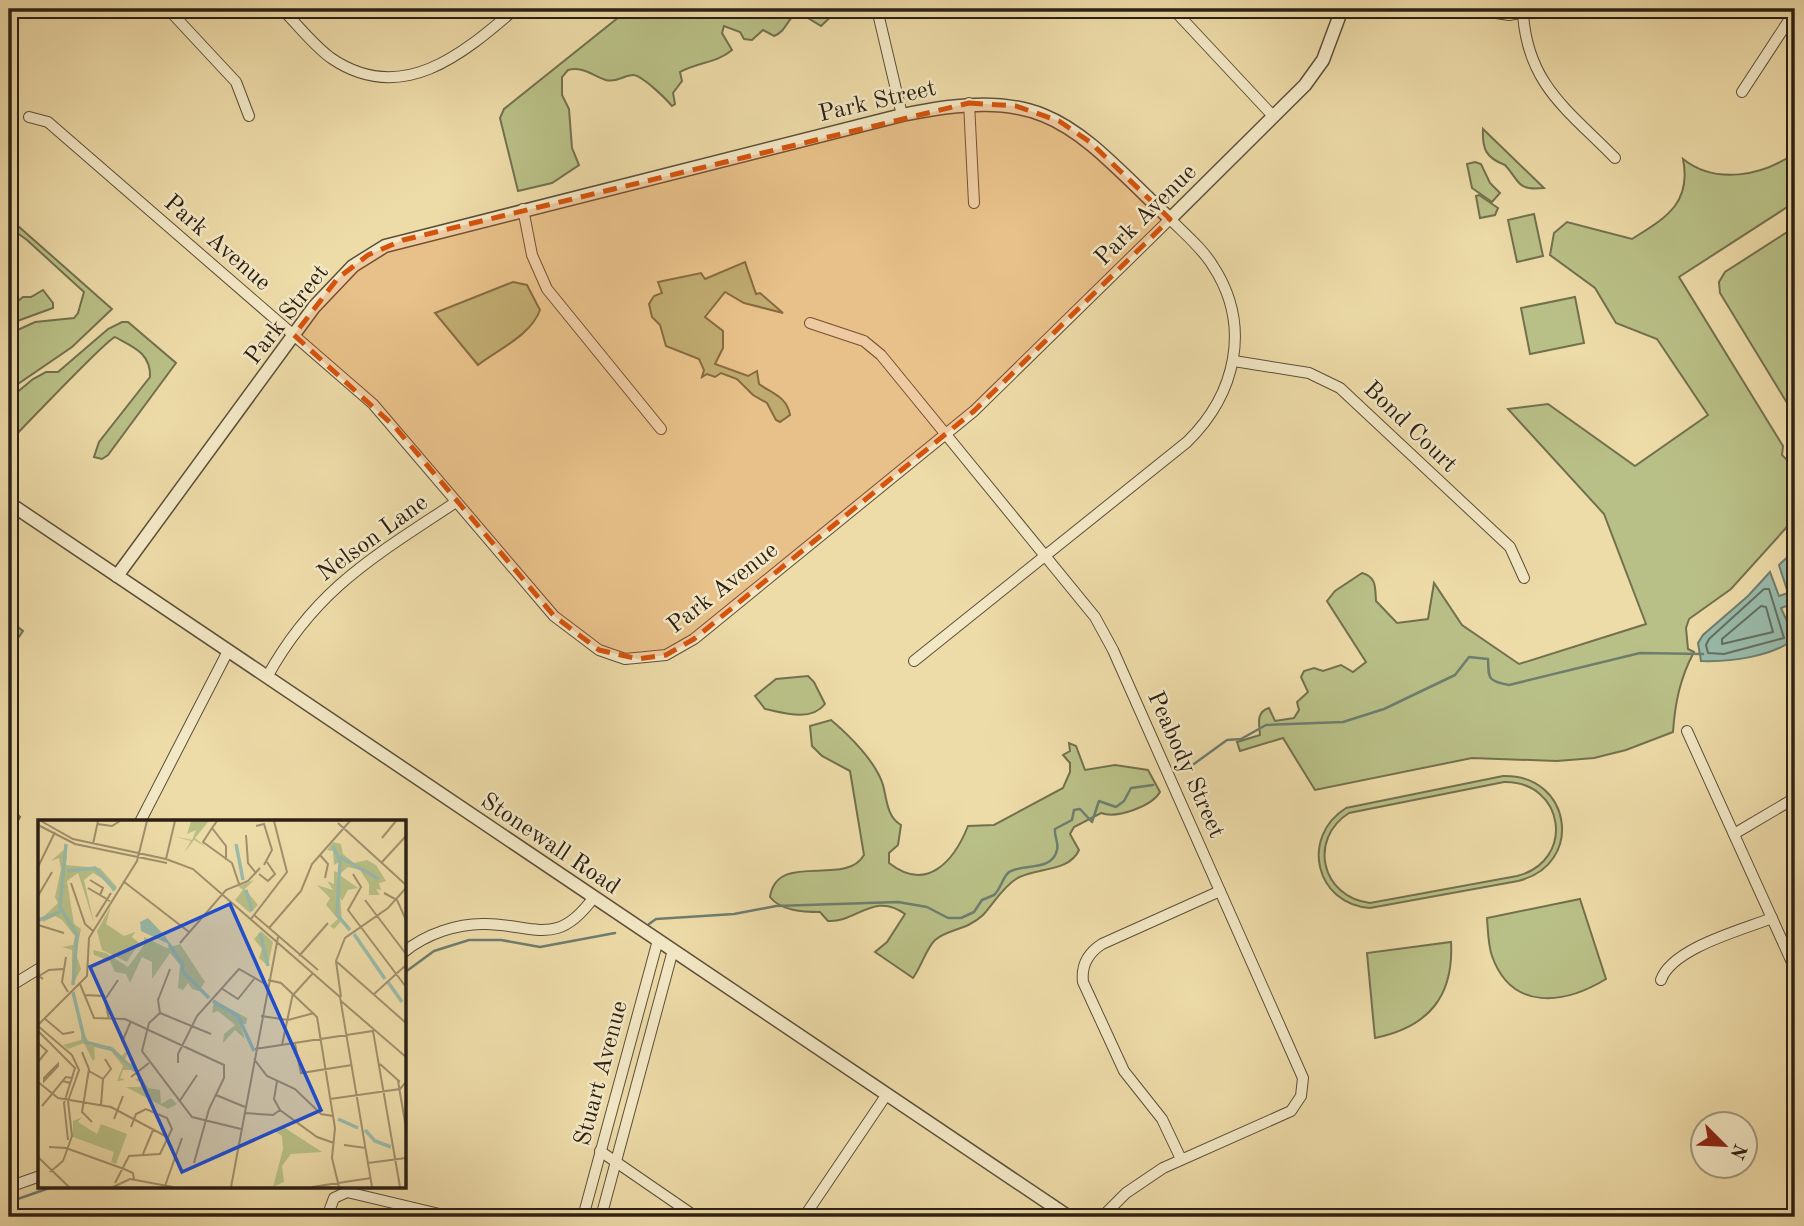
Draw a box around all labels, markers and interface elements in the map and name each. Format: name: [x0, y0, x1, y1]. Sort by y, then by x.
street label: Park Street: [816, 77, 938, 127]
street label: Park Avenue: [1091, 160, 1202, 271]
street label: Park Avenue: [159, 191, 275, 296]
street label: Park Street: [241, 261, 334, 370]
street label: Bond Court: [1358, 377, 1461, 478]
street label: Nelson Lane: [314, 491, 433, 587]
street label: Park Avenue: [664, 538, 783, 639]
street label: Peabody Street: [1142, 688, 1228, 842]
street label: Stonewall Road: [476, 789, 624, 900]
inset map: [38, 820, 406, 1188]
street label: Stuart Avenue: [571, 998, 633, 1149]
north arrow: [1688, 1110, 1758, 1180]
text: N: [1725, 1140, 1749, 1162]

